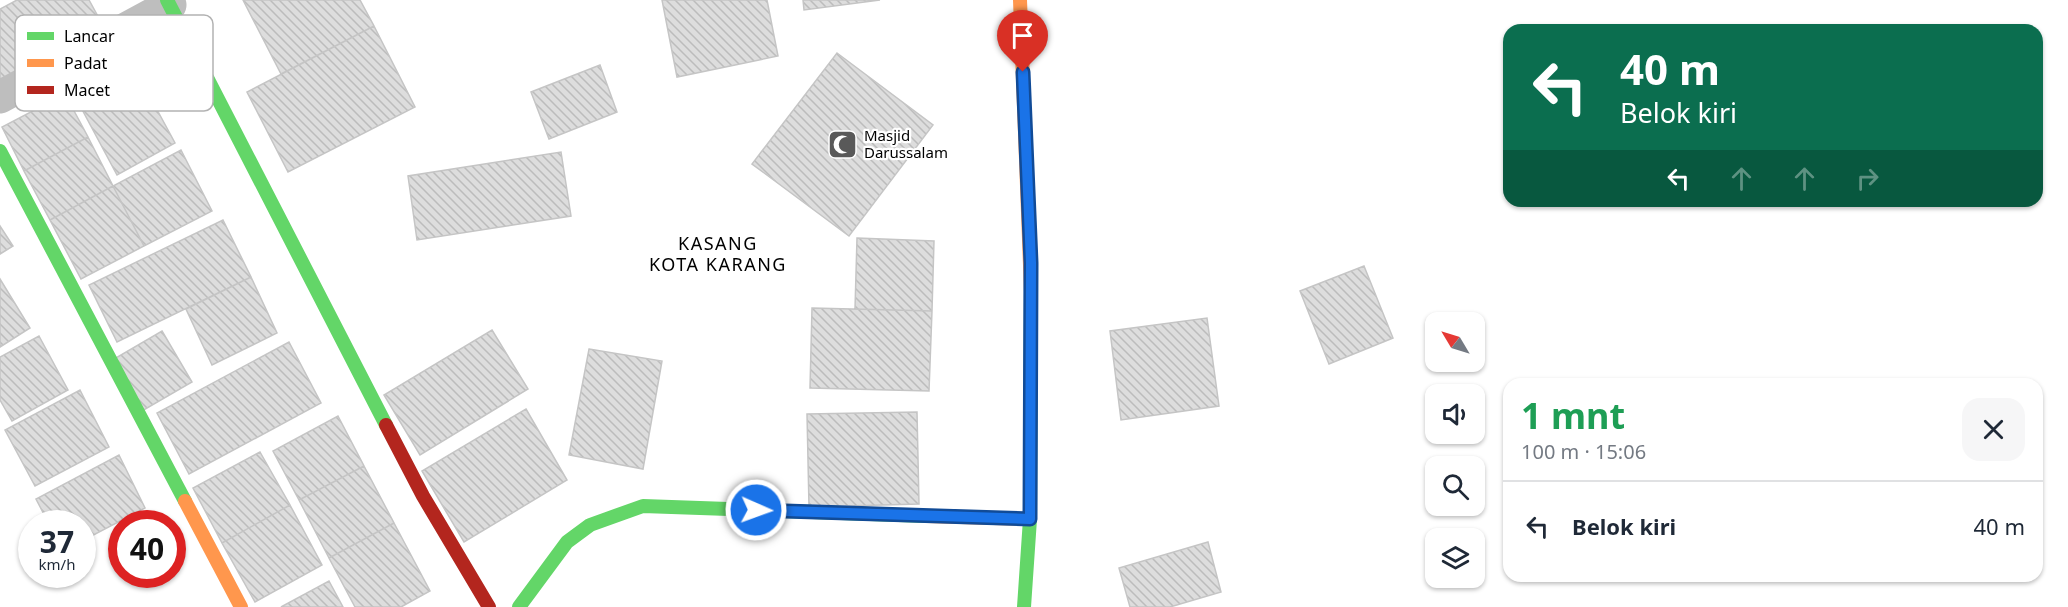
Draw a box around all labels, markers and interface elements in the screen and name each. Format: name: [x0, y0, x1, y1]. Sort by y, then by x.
pin: [997, 10, 1048, 72]
legend: [15, 15, 213, 111]
icon: arrive: [1006, 19, 1039, 52]
text: Lancar: [64, 25, 115, 47]
text: 40 m: [1620, 40, 1720, 97]
icon: left: [1521, 48, 1599, 126]
text: Padat: [64, 52, 107, 74]
text: Macet: [64, 79, 110, 101]
text: Belok kiri: [1620, 94, 1737, 131]
place label: Masjid Darussalam: [864, 125, 948, 162]
mosque icon: Masjid Darussalam: [827, 128, 859, 160]
icon: left: [1662, 162, 1695, 195]
icon: ahead: [1725, 162, 1758, 195]
icon: ahead: [1788, 162, 1821, 195]
icon: right: [1851, 162, 1884, 195]
district label: KASANG KOTA KARANG: [649, 231, 787, 276]
north arrow: [1425, 312, 1485, 372]
map controls: [1425, 312, 1485, 588]
button: sound: [1425, 384, 1485, 444]
text: 1 mnt: [1521, 391, 1625, 440]
button: close: [1962, 398, 2025, 461]
text: 100 m · 15:06: [1521, 438, 1646, 465]
button: search: [1425, 456, 1485, 516]
position arrow: [724, 478, 788, 542]
speed limit sign: 40: [108, 510, 186, 588]
icon: left: [1521, 510, 1554, 543]
text: Belok kiri: [1572, 511, 1676, 541]
text: 40 m: [1974, 511, 2025, 541]
text: 37: [40, 521, 74, 562]
button: layers: [1425, 528, 1485, 588]
text: km/h: [39, 554, 75, 574]

